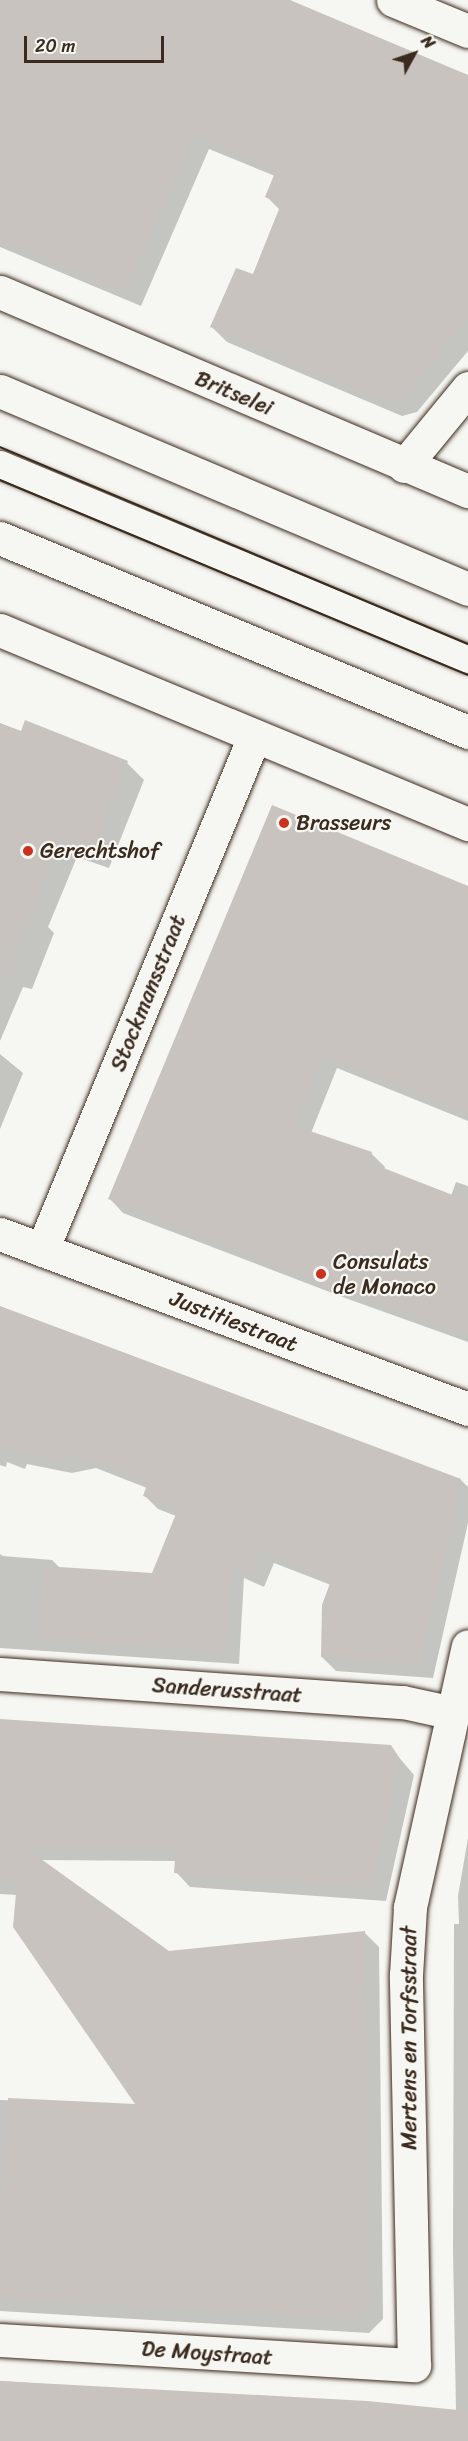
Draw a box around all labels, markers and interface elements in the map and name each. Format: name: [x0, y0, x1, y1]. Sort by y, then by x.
scale bar: [27, 24, 166, 62]
north arrow: [384, 24, 444, 84]
text: N: [413, 29, 443, 56]
text: 20 m: [35, 30, 75, 62]
street label: Britselei: [191, 365, 277, 421]
place label: Brasseurs: [296, 810, 391, 836]
marker: Brasseurs: [277, 816, 291, 830]
place label: Gerechtshof: [40, 838, 160, 864]
marker: Gerechtshof: [21, 844, 35, 858]
street label: Stockmansstraat: [105, 911, 191, 1075]
place label: Consulats de Monaco: [333, 1248, 436, 1300]
marker: Consulats de Monaco: [314, 1267, 328, 1281]
street label: Justitiestraat: [166, 1285, 302, 1357]
street label: Sanderusstraat: [151, 1672, 303, 1708]
street label: Mertens en Torfsstraat: [396, 1925, 422, 2151]
street label: De Moystraat: [141, 2335, 273, 2371]

